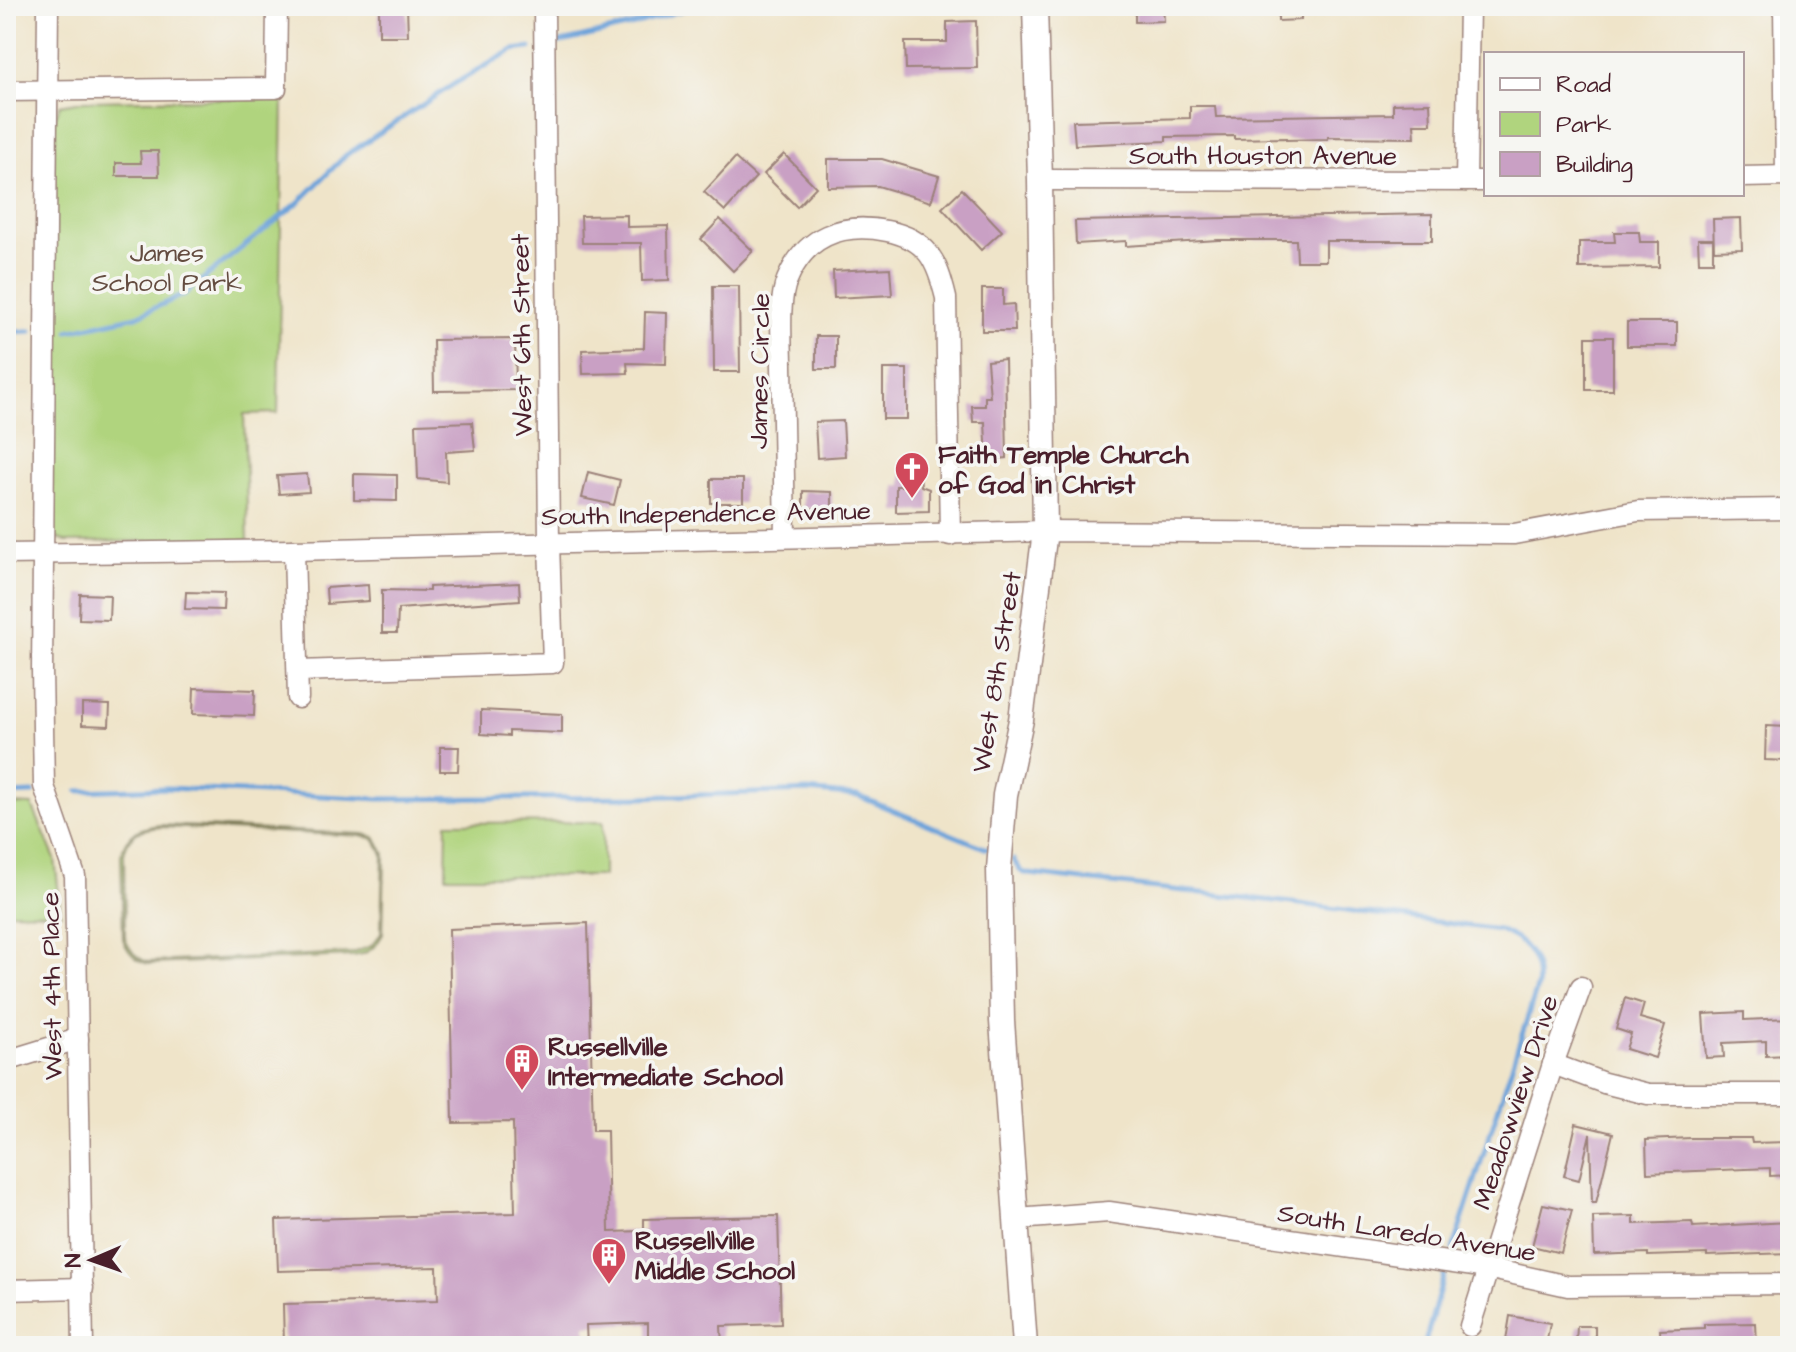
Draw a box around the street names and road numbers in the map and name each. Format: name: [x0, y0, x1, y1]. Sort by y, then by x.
street label: South Houston Avenue: [1129, 138, 1397, 174]
street label: West 6th Street: [502, 233, 542, 437]
street label: James Circle: [741, 293, 779, 449]
street label: South Independence Avenue: [541, 493, 871, 535]
street label: West 8th Street: [963, 568, 1031, 775]
street label: West 4th Place: [32, 891, 72, 1080]
street label: Meadowview Drive: [1464, 991, 1568, 1214]
street label: South Laredo Avenue: [1275, 1195, 1538, 1271]

